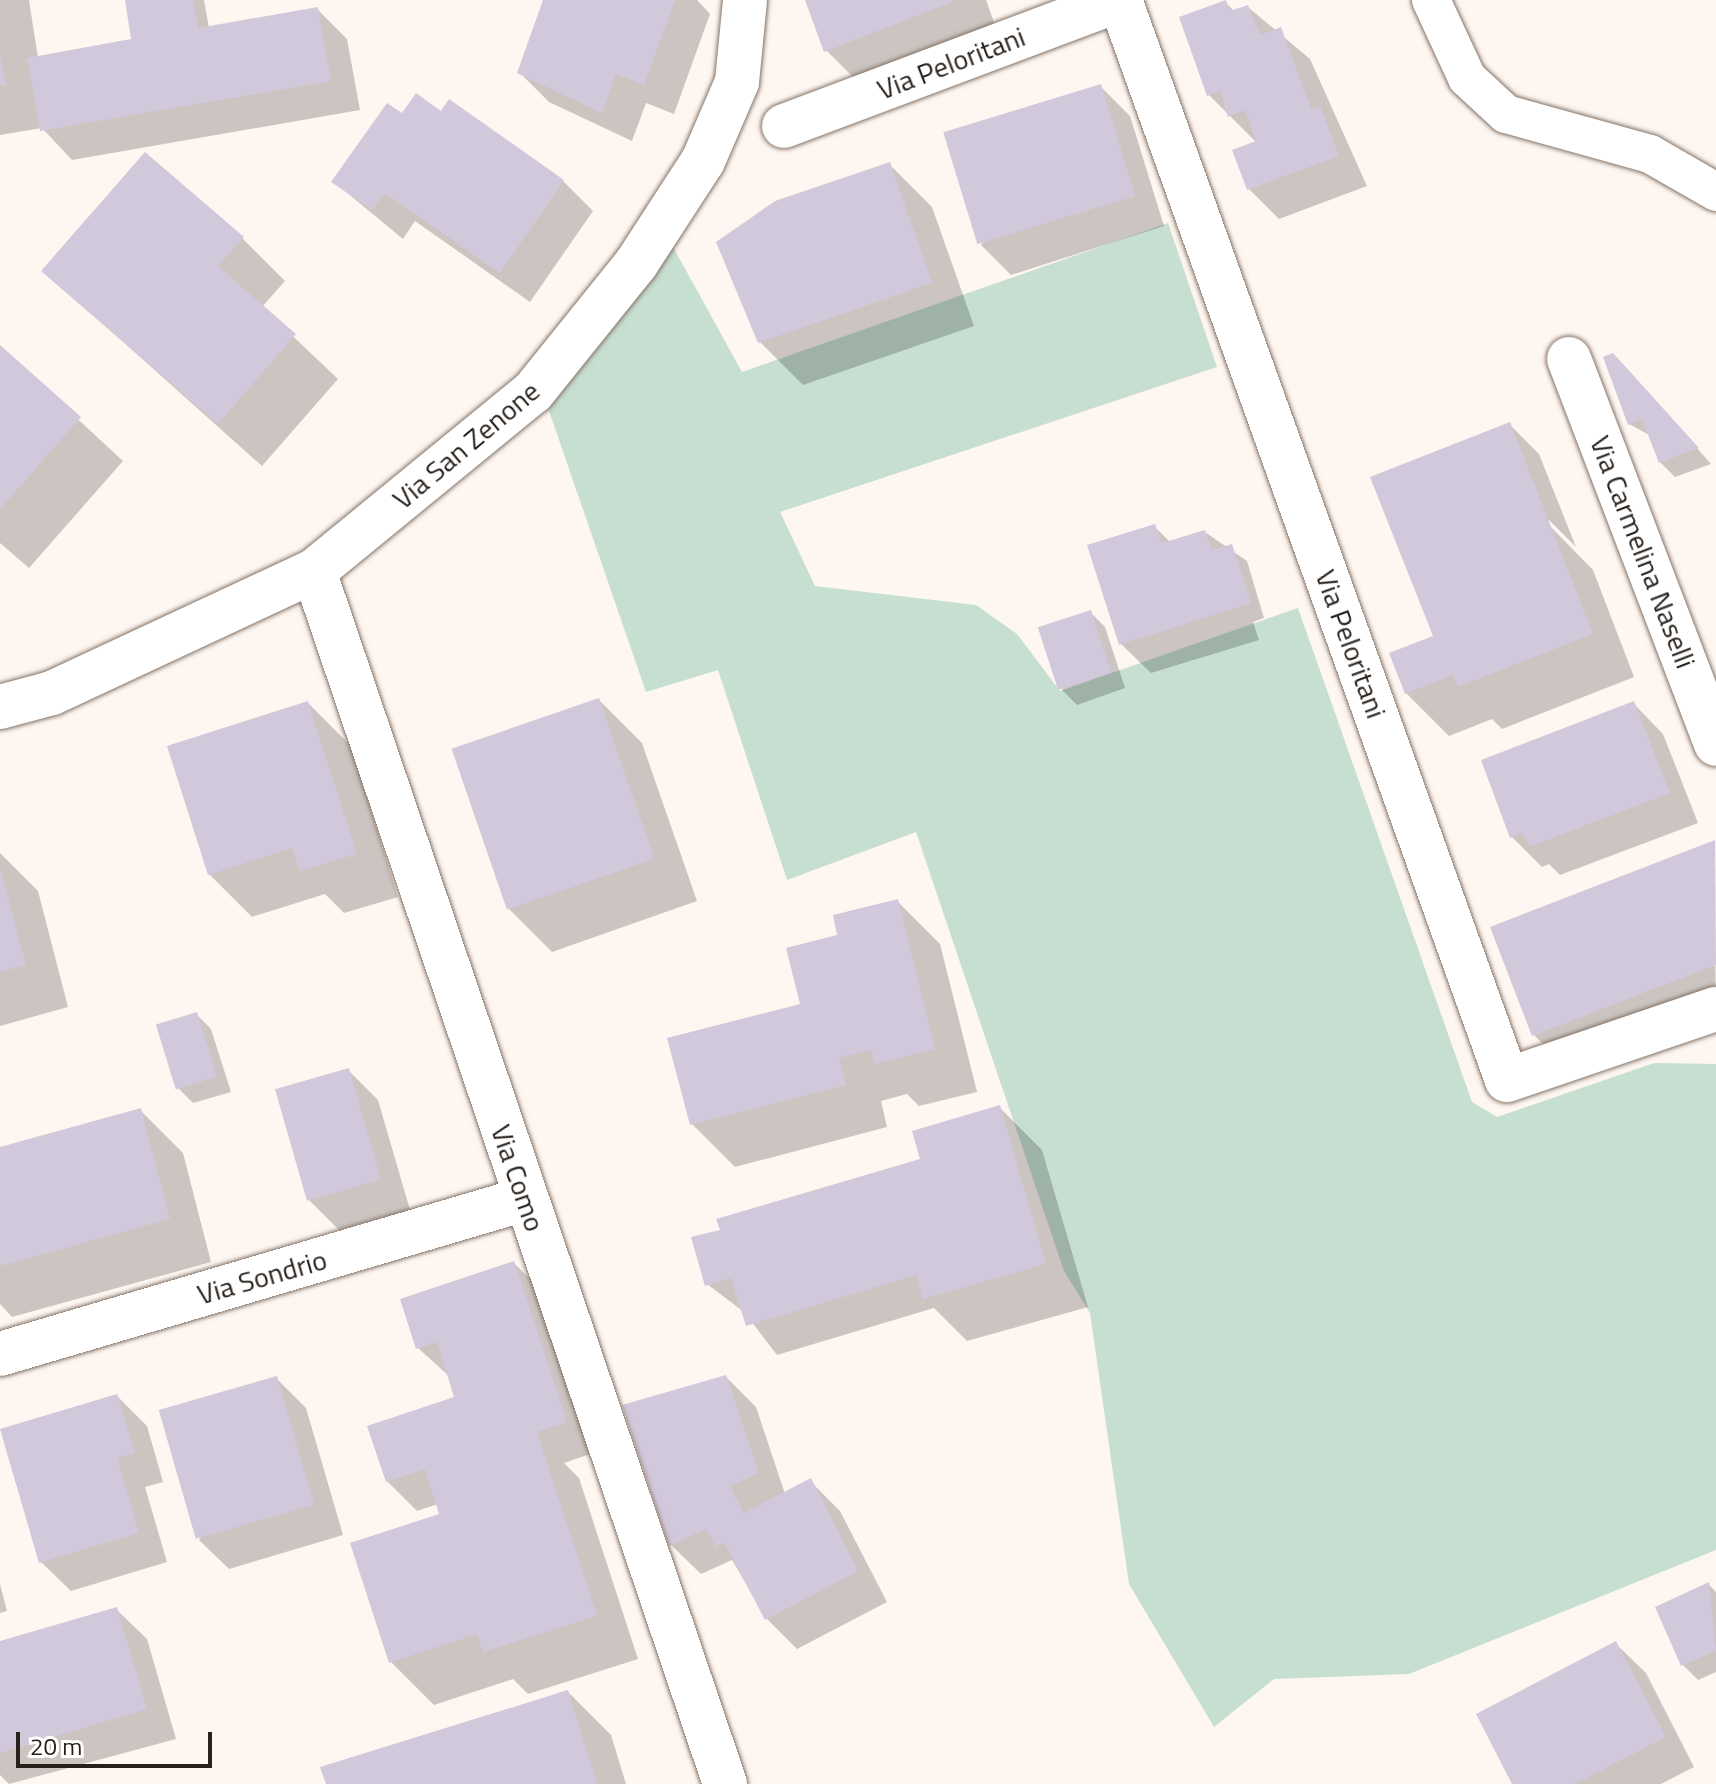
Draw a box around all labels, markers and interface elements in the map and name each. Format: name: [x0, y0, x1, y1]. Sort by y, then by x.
street label: Via Peloritani: [872, 19, 1030, 107]
street label: Via San Zenone: [386, 374, 546, 516]
street label: Via Carmelina Naselli: [1583, 431, 1703, 673]
street label: Via Peloritani: [1309, 565, 1393, 723]
street label: Via Como: [484, 1120, 552, 1236]
street label: Via Sondrio: [193, 1243, 331, 1311]
scale bar: [20, 1716, 216, 1766]
text: 20 m: [30, 1728, 82, 1764]

